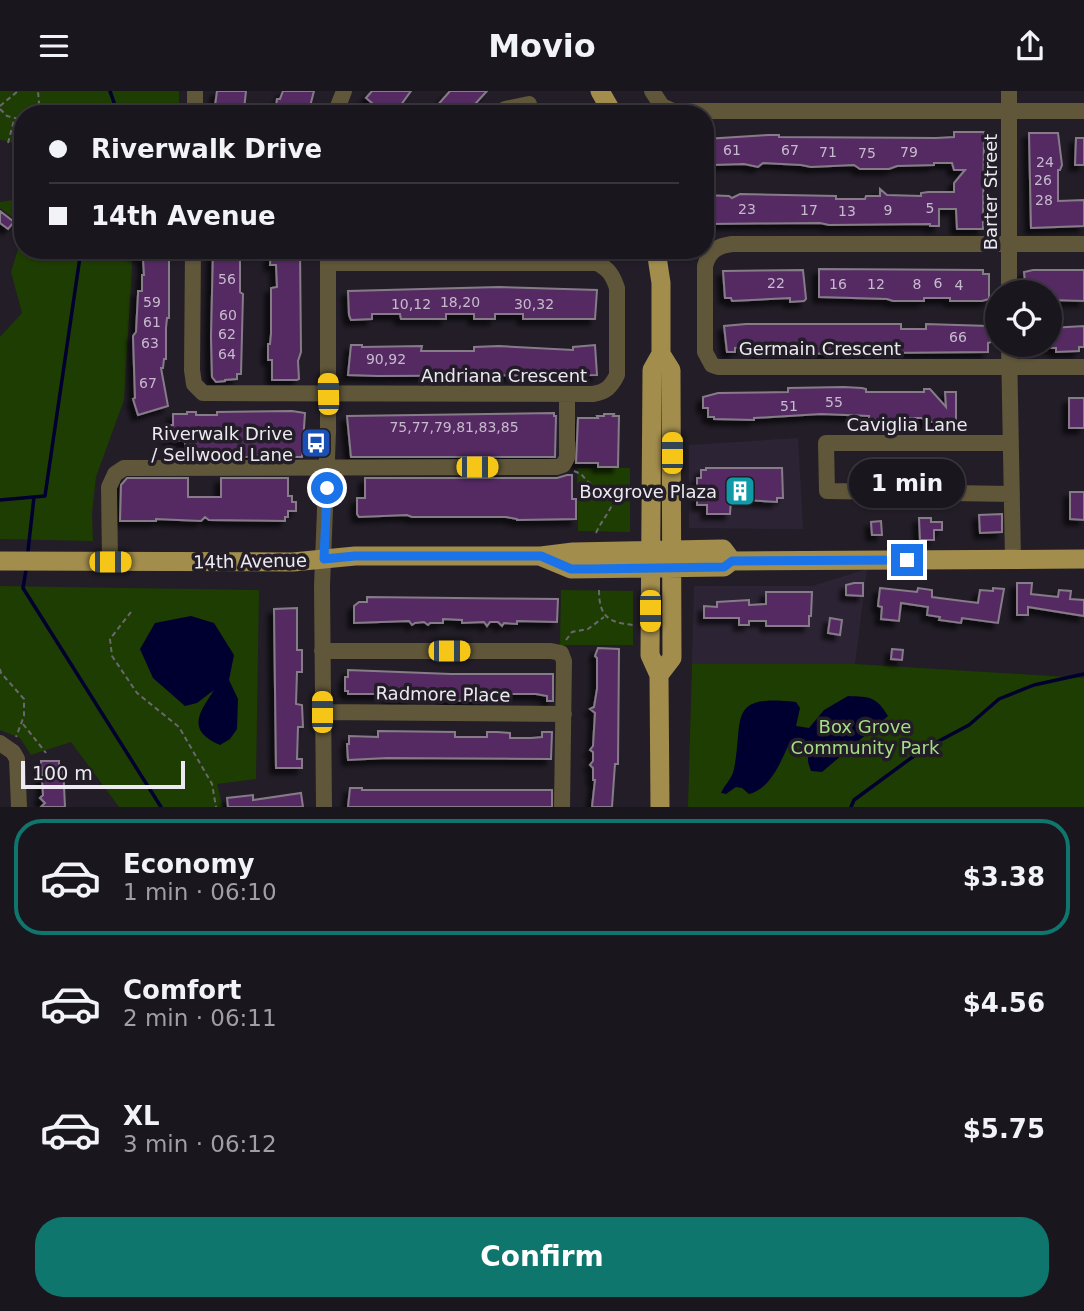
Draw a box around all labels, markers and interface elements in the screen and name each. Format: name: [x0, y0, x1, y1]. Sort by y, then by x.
icon: menu: [35, 27, 73, 65]
text: Movio: [488, 27, 596, 65]
icon: share: [1011, 27, 1049, 65]
text: Riverwalk Drive: [91, 134, 322, 164]
street label: Barter Street: [980, 134, 1001, 250]
house number: 61: [723, 142, 741, 158]
house number: 67: [781, 142, 799, 158]
house number: 71: [819, 144, 837, 160]
house number: 79: [900, 144, 918, 160]
house number: 75: [858, 145, 876, 161]
house number: 24: [1036, 154, 1054, 170]
house number: 26: [1034, 172, 1052, 188]
house number: 28: [1035, 192, 1053, 208]
house number: 5: [926, 200, 934, 216]
text: 14th Avenue: [91, 201, 276, 231]
house number: 23: [738, 201, 756, 217]
house number: 17: [800, 202, 818, 218]
house number: 9: [884, 202, 892, 218]
house number: 13: [838, 203, 856, 219]
house number: 56: [218, 271, 236, 287]
house number: 22: [767, 275, 785, 291]
house number: 6: [934, 275, 943, 291]
house number: 16: [829, 276, 847, 292]
house number: 12: [867, 276, 885, 292]
house number: 8: [913, 276, 921, 292]
house number: 4: [955, 277, 964, 293]
map controls: [985, 280, 1062, 357]
button: locate: [985, 280, 1062, 357]
house number: 59: [143, 294, 161, 310]
house number: 18,20: [440, 294, 480, 310]
house number: 10,12: [391, 296, 431, 312]
house number: 30,32: [514, 296, 554, 312]
house number: 60: [219, 307, 237, 323]
house number: 61: [143, 314, 161, 330]
house number: 62: [218, 326, 236, 342]
house number: 66: [949, 329, 967, 345]
house number: 63: [141, 335, 159, 351]
street label: Germain Crescent: [739, 338, 901, 359]
house number: 64: [218, 346, 236, 362]
house number: 90,92: [366, 351, 406, 367]
street label: Andriana Crescent: [421, 365, 587, 386]
car: [318, 373, 339, 415]
house number: 67: [139, 375, 157, 391]
house number: 55: [825, 394, 843, 410]
house number: 51: [780, 398, 798, 414]
street label: Caviglia Lane: [847, 414, 967, 435]
house number: 75,77,79,81,83,85: [389, 419, 519, 435]
place label: Riverwalk Drive / Sellwood Lane: [151, 423, 293, 465]
bus stop icon: Riverwalk Drive / Sellwood Lane: [299, 426, 333, 460]
car: [662, 432, 683, 474]
car: [457, 457, 499, 478]
callout: 1 min: [849, 459, 965, 507]
text: 1 min: [871, 470, 943, 496]
route start: [311, 472, 343, 504]
building icon: Boxgrove Plaza: [723, 474, 757, 508]
place label: Boxgrove Plaza: [579, 481, 717, 502]
route end: [891, 544, 923, 576]
street label: 14th Avenue: [193, 550, 307, 572]
car: [90, 552, 132, 573]
car: [640, 590, 661, 632]
car: [429, 641, 471, 662]
street label: Radmore Place: [375, 682, 511, 706]
car: [312, 691, 333, 733]
park label: Box Grove Community Park: [791, 716, 940, 758]
scale bar: [21, 758, 186, 790]
text: 100 m: [32, 762, 93, 784]
icon: car: [39, 846, 102, 909]
text: Economy: [123, 849, 254, 879]
text: $3.38: [963, 862, 1045, 892]
text: 1 min · 06:10: [123, 879, 277, 905]
icon: car: [39, 972, 102, 1035]
text: Comfort: [123, 975, 241, 1005]
text: $4.56: [963, 988, 1045, 1018]
text: 2 min · 06:11: [123, 1005, 277, 1031]
icon: car: [39, 1098, 102, 1161]
text: XL: [123, 1101, 160, 1131]
text: $5.75: [963, 1114, 1045, 1144]
text: 3 min · 06:12: [123, 1131, 277, 1157]
button: Confirm: [35, 1217, 1049, 1297]

